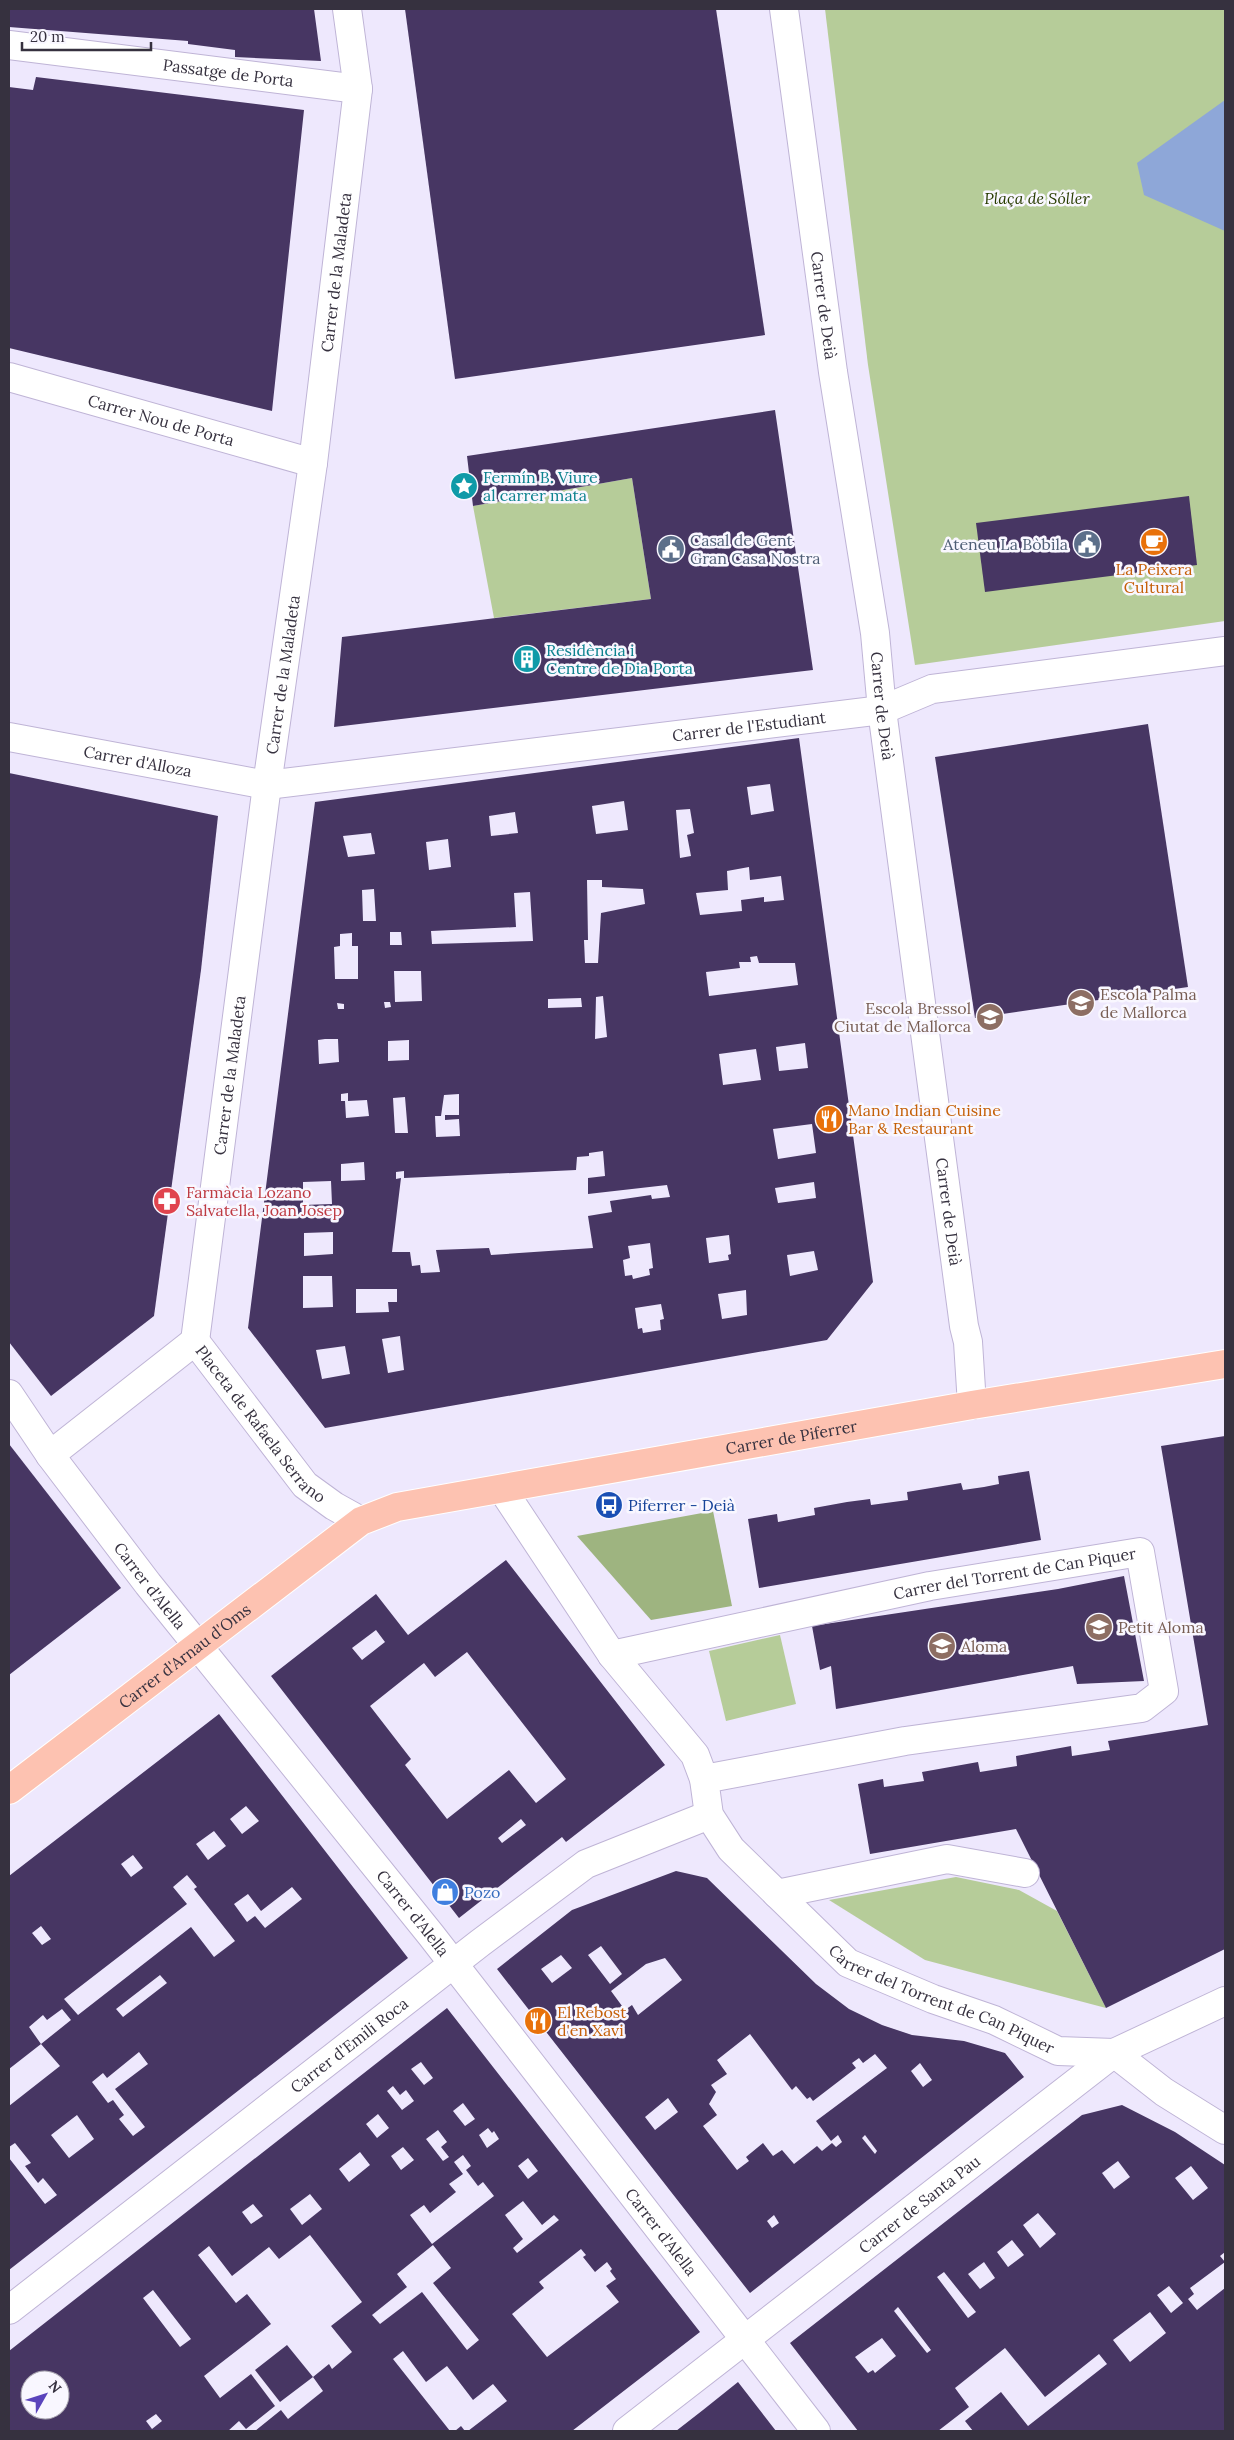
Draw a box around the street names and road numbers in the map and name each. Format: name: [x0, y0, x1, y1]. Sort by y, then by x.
street label: Passatge de Porta: [162, 54, 295, 91]
street label: Carrer de la Maladeta: [316, 191, 355, 353]
street label: Carrer de Deià: [807, 250, 841, 361]
street label: Carrer Nou de Porta: [86, 390, 236, 450]
street label: Carrer de la Maladeta: [261, 594, 304, 756]
street label: Carrer de Deià: [867, 651, 899, 761]
street label: Carrer de l'Estudiant: [671, 707, 828, 745]
street label: Carrer d'Alloza: [82, 741, 194, 781]
street label: Carrer de la Maladeta: [209, 994, 250, 1156]
street label: Carrer de Deià: [932, 1156, 966, 1267]
street label: Placeta de Rafaela Serrano: [192, 1341, 330, 1507]
street label: Carrer de Piferrer: [724, 1416, 859, 1459]
street label: Carrer d'Alella: [110, 1538, 190, 1633]
street label: Carrer del Torrent de Can Piquer: [891, 1543, 1137, 1604]
street label: Carrer d'Arnau d'Oms: [114, 1599, 255, 1713]
street label: Carrer d'Alella: [372, 1866, 454, 1960]
street label: Carrer del Torrent de Can Piquer: [825, 1940, 1058, 2058]
street label: Carrer d'Emili Roca: [286, 1993, 412, 2097]
street label: Carrer de Santa Pau: [855, 2150, 984, 2258]
street label: Carrer d'Alella: [621, 2184, 701, 2279]

